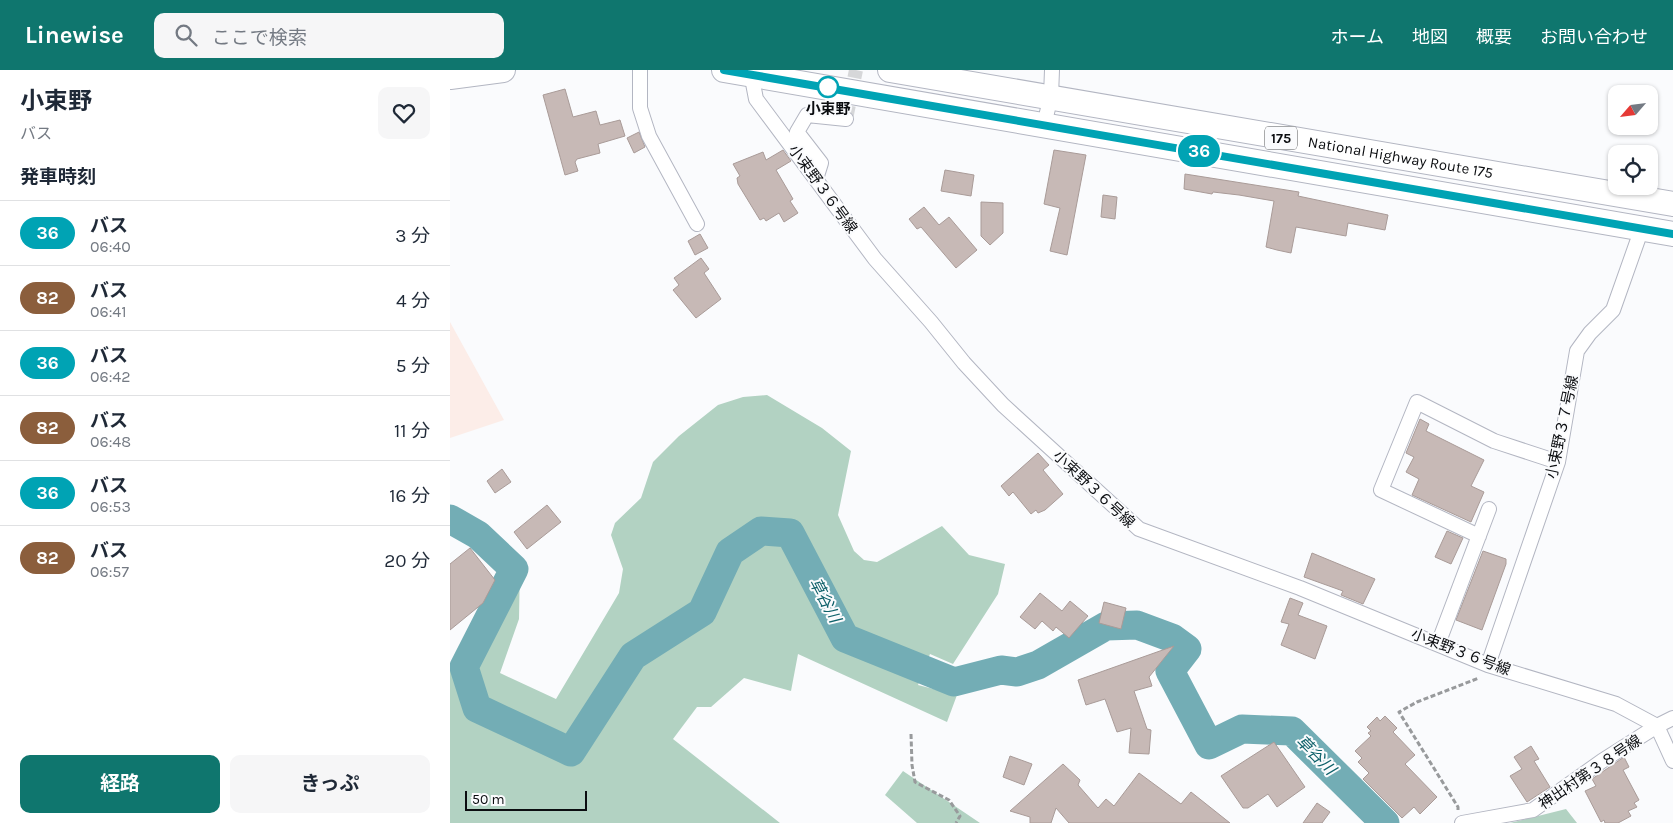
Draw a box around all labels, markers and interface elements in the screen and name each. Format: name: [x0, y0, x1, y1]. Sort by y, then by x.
search box: [154, 13, 504, 58]
text: Linewise: [25, 21, 124, 49]
icon: search: [172, 21, 200, 49]
text: ホーム: [1331, 26, 1384, 48]
text: 地図: [1412, 26, 1448, 48]
text: 概要: [1476, 26, 1512, 48]
text: お問い合わせ: [1540, 26, 1648, 48]
text: ここで検索: [212, 27, 307, 49]
marker: 小束野: [817, 76, 839, 98]
north arrow: [1608, 85, 1658, 135]
map controls: [1608, 85, 1658, 195]
text: 小束野: [20, 87, 92, 115]
button: heart: [378, 87, 430, 139]
place label: 小束野: [805, 100, 851, 118]
text: バス: [20, 124, 52, 143]
road number: 175: [1265, 126, 1297, 150]
street label: National Highway Route 175: [1307, 133, 1495, 182]
line badge: 36: [1176, 135, 1222, 167]
text: 36: [1188, 140, 1210, 162]
street label: 小束野３６号線: [785, 141, 861, 237]
button: locate: [1608, 145, 1658, 195]
text: 発車時刻: [20, 166, 96, 188]
text: バス: [90, 215, 128, 237]
text: 36: [36, 222, 59, 244]
text: 3 分: [395, 225, 430, 247]
text: 06:40: [90, 237, 131, 256]
text: バス: [90, 280, 128, 302]
text: 82: [36, 287, 59, 309]
text: 4 分: [396, 290, 430, 312]
text: 06:41: [90, 302, 127, 321]
text: バス: [90, 345, 128, 367]
text: 36: [36, 352, 59, 374]
text: 5 分: [396, 355, 430, 377]
text: 06:42: [90, 367, 131, 386]
street label: 小束野３７号線: [1542, 374, 1582, 480]
text: バス: [90, 410, 128, 432]
text: 82: [36, 417, 59, 439]
text: 11 分: [394, 420, 430, 442]
text: 06:48: [90, 432, 131, 451]
street label: 小束野３６号線: [1049, 447, 1139, 531]
text: バス: [90, 475, 128, 497]
text: 36: [36, 482, 59, 504]
text: 16 分: [389, 485, 430, 507]
text: 06:53: [90, 497, 131, 516]
text: バス: [90, 540, 128, 562]
text: 82: [36, 547, 59, 569]
text: 20 分: [384, 550, 430, 572]
text: 06:57: [90, 562, 129, 581]
water label: 草谷川: [805, 574, 846, 627]
street label: 小束野３６号線: [1409, 625, 1513, 679]
water label: 草谷川: [1292, 731, 1341, 780]
street label: 神出村第３８号線: [1535, 731, 1645, 813]
button: 経路: [20, 755, 220, 813]
button: きっぷ: [230, 755, 430, 813]
scale bar: [465, 788, 588, 811]
text: 50 m: [472, 791, 505, 808]

